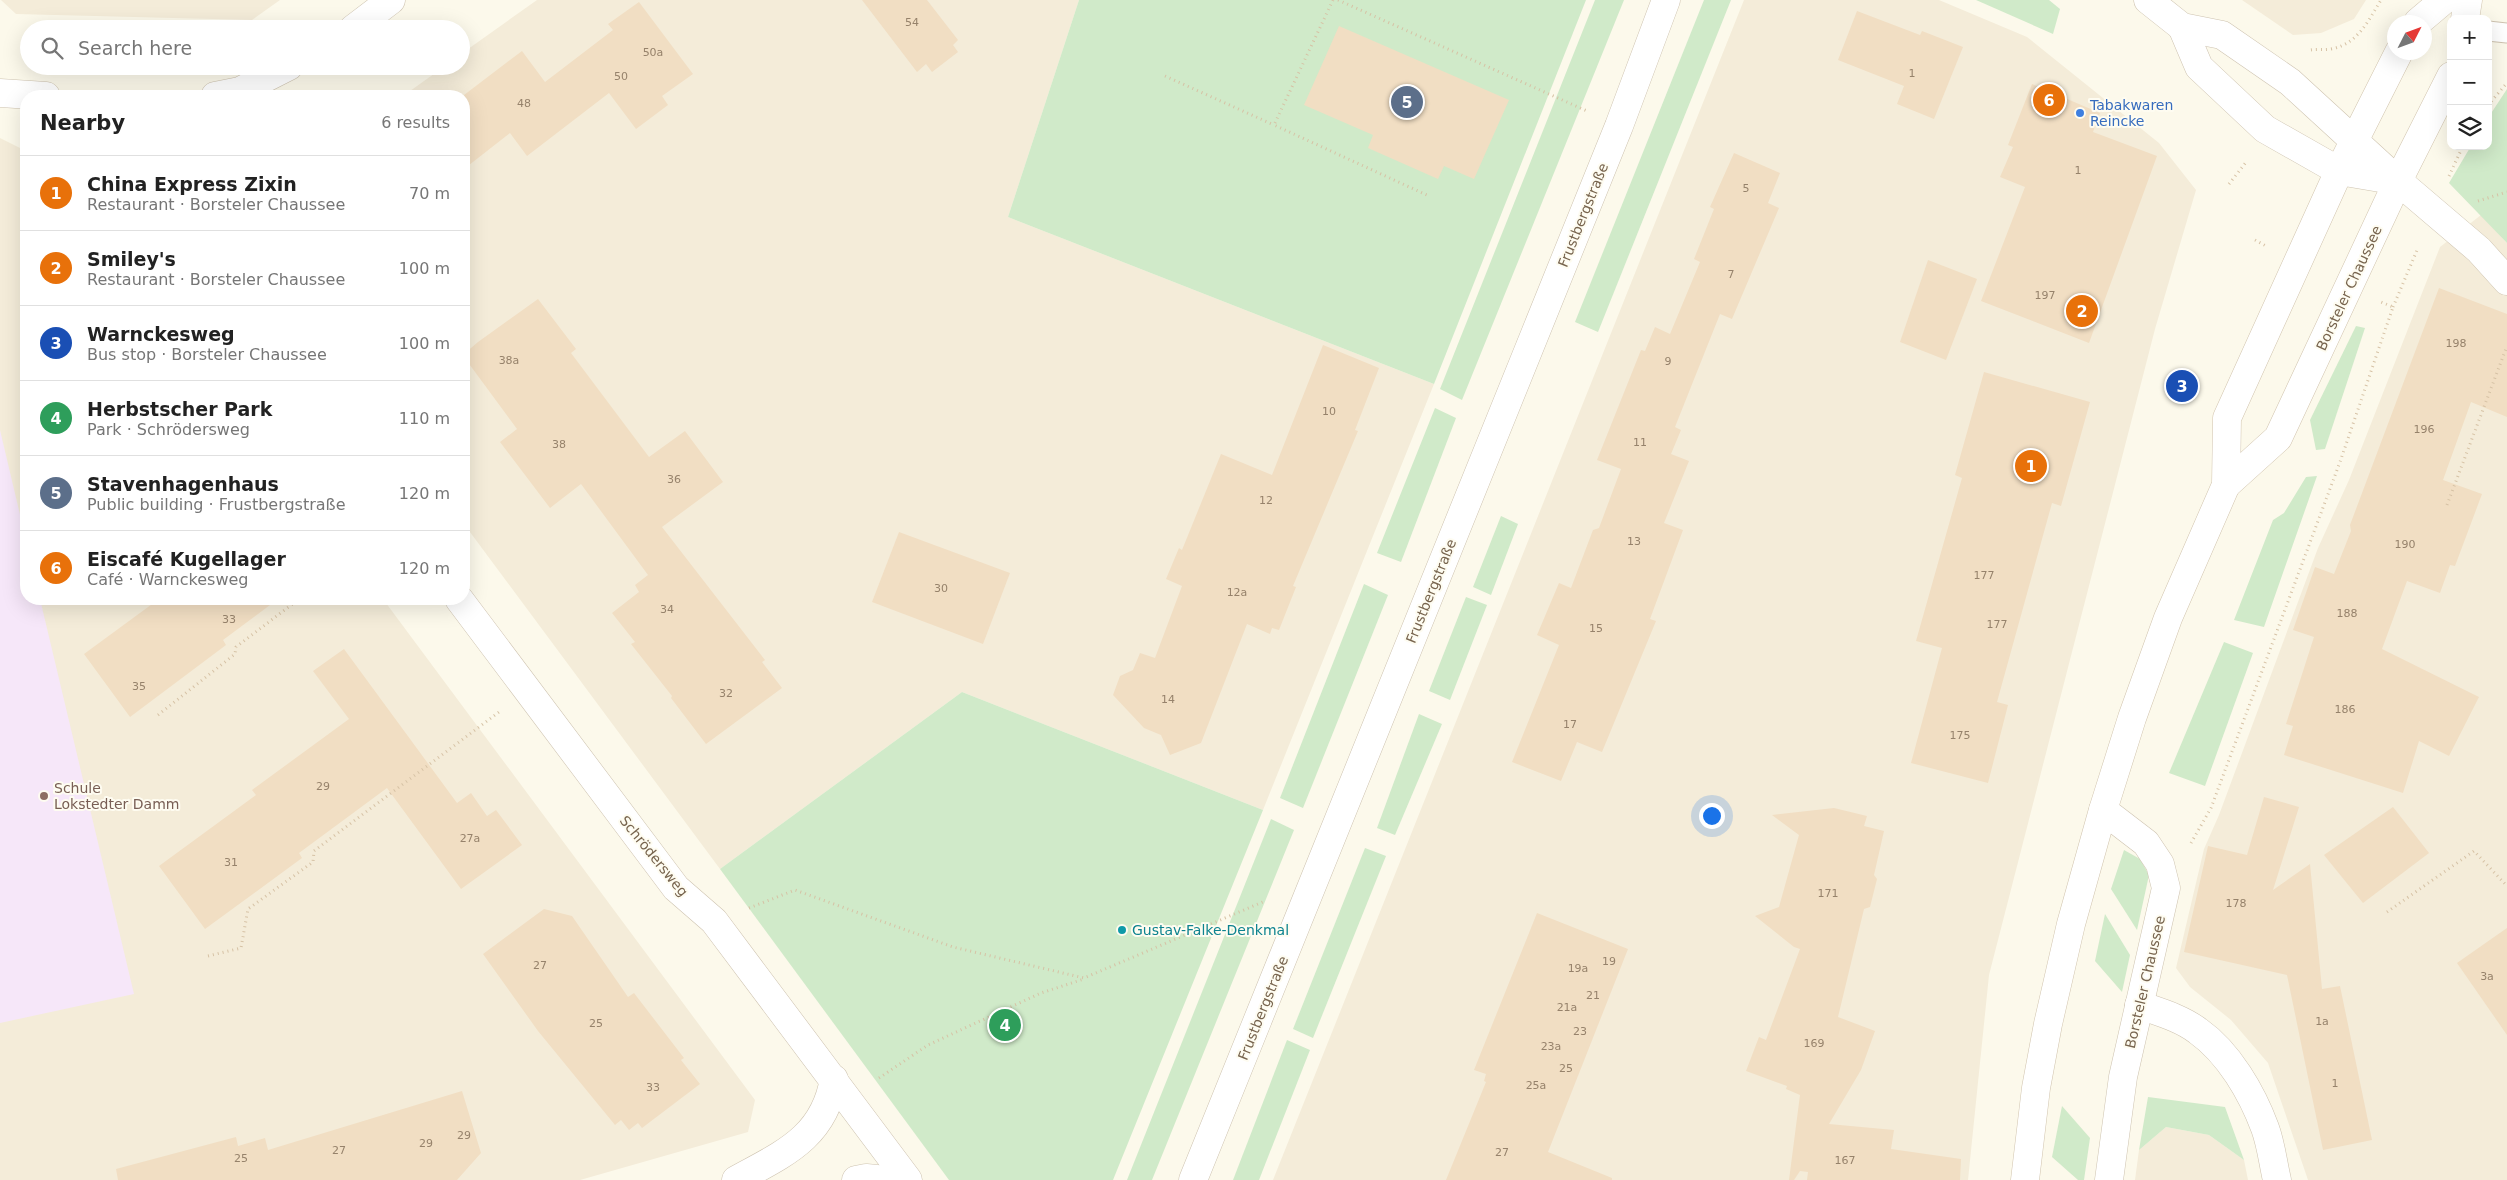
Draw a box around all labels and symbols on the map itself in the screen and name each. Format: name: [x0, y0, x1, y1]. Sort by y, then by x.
north arrow: [2387, 15, 2432, 60]
house number: 54: [905, 16, 919, 29]
house number: 50a: [643, 46, 663, 59]
house number: 1: [1909, 67, 1916, 80]
house number: 50: [614, 70, 628, 83]
pin: 6: [2033, 81, 2065, 119]
pin: 5: [1391, 83, 1423, 121]
house number: 48: [517, 97, 531, 110]
place label: Tabakwaren Reincke: [2089, 97, 2173, 129]
marker: Tabakwaren Reincke: [2074, 107, 2086, 119]
street label: Frustbergstraße: [1555, 161, 1611, 269]
house number: 1: [2075, 164, 2082, 177]
house number: 5: [1743, 182, 1750, 195]
street label: Borsteler Chaussee: [2313, 223, 2385, 353]
house number: 7: [1728, 268, 1735, 281]
house number: 197: [2035, 289, 2056, 302]
pin: 2: [2066, 292, 2098, 330]
house number: 198: [2446, 337, 2467, 350]
house number: 38a: [499, 354, 519, 367]
house number: 9: [1665, 355, 1672, 368]
pin: 3: [2166, 367, 2198, 405]
house number: 10: [1322, 405, 1336, 418]
house number: 196: [2414, 423, 2435, 436]
house number: 11: [1633, 436, 1647, 449]
house number: 38: [552, 438, 566, 451]
pin: 1: [2015, 447, 2047, 485]
house number: 36: [667, 473, 681, 486]
house number: 12: [1259, 494, 1273, 507]
house number: 13: [1627, 535, 1641, 548]
street label: Frustbergstraße: [1403, 537, 1459, 645]
house number: 190: [2395, 538, 2416, 551]
house number: 177: [1974, 569, 1995, 582]
house number: 30: [934, 582, 948, 595]
house number: 12a: [1227, 586, 1247, 599]
house number: 34: [660, 603, 674, 616]
house number: 188: [2337, 607, 2358, 620]
house number: 33: [222, 613, 236, 626]
house number: 177: [1987, 618, 2008, 631]
house number: 15: [1589, 622, 1603, 635]
house number: 35: [132, 680, 146, 693]
house number: 32: [719, 687, 733, 700]
house number: 14: [1161, 693, 1175, 706]
house number: 186: [2335, 703, 2356, 716]
house number: 17: [1563, 718, 1577, 731]
house number: 175: [1950, 729, 1971, 742]
place label: Schule Lokstedter Damm: [54, 780, 179, 812]
house number: 29: [316, 780, 330, 793]
marker: Schule Lokstedter Damm: [38, 790, 50, 802]
your location: [1699, 803, 1725, 829]
street label: Schrödersweg: [617, 813, 691, 899]
house number: 27a: [460, 832, 480, 845]
house number: 31: [224, 856, 238, 869]
house number: 171: [1818, 887, 1839, 900]
house number: 178: [2226, 897, 2247, 910]
street label: Borsteler Chaussee: [2122, 914, 2168, 1050]
place label: Gustav-Falke-Denkmal: [1132, 922, 1289, 938]
marker: Gustav-Falke-Denkmal: [1116, 924, 1128, 936]
street label: Frustbergstraße: [1235, 954, 1291, 1062]
house number: 19: [1602, 955, 1616, 968]
house number: 27: [533, 959, 547, 972]
house number: 19a: [1568, 962, 1588, 975]
house number: 3a: [2480, 970, 2494, 983]
house number: 21: [1586, 989, 1600, 1002]
house number: 21a: [1557, 1001, 1577, 1014]
pin: 4: [989, 1006, 1021, 1044]
house number: 1a: [2315, 1015, 2329, 1028]
house number: 25: [589, 1017, 603, 1030]
house number: 23: [1573, 1025, 1587, 1038]
house number: 169: [1804, 1037, 1825, 1050]
house number: 23a: [1541, 1040, 1561, 1053]
house number: 25: [1559, 1062, 1573, 1075]
house number: 1: [2332, 1077, 2339, 1090]
house number: 25a: [1526, 1079, 1546, 1092]
house number: 33: [646, 1081, 660, 1094]
house number: 29: [457, 1129, 471, 1142]
house number: 29: [419, 1137, 433, 1150]
house number: 27: [332, 1144, 346, 1157]
house number: 27: [1495, 1146, 1509, 1159]
house number: 25: [234, 1152, 248, 1165]
house number: 167: [1835, 1154, 1856, 1167]

